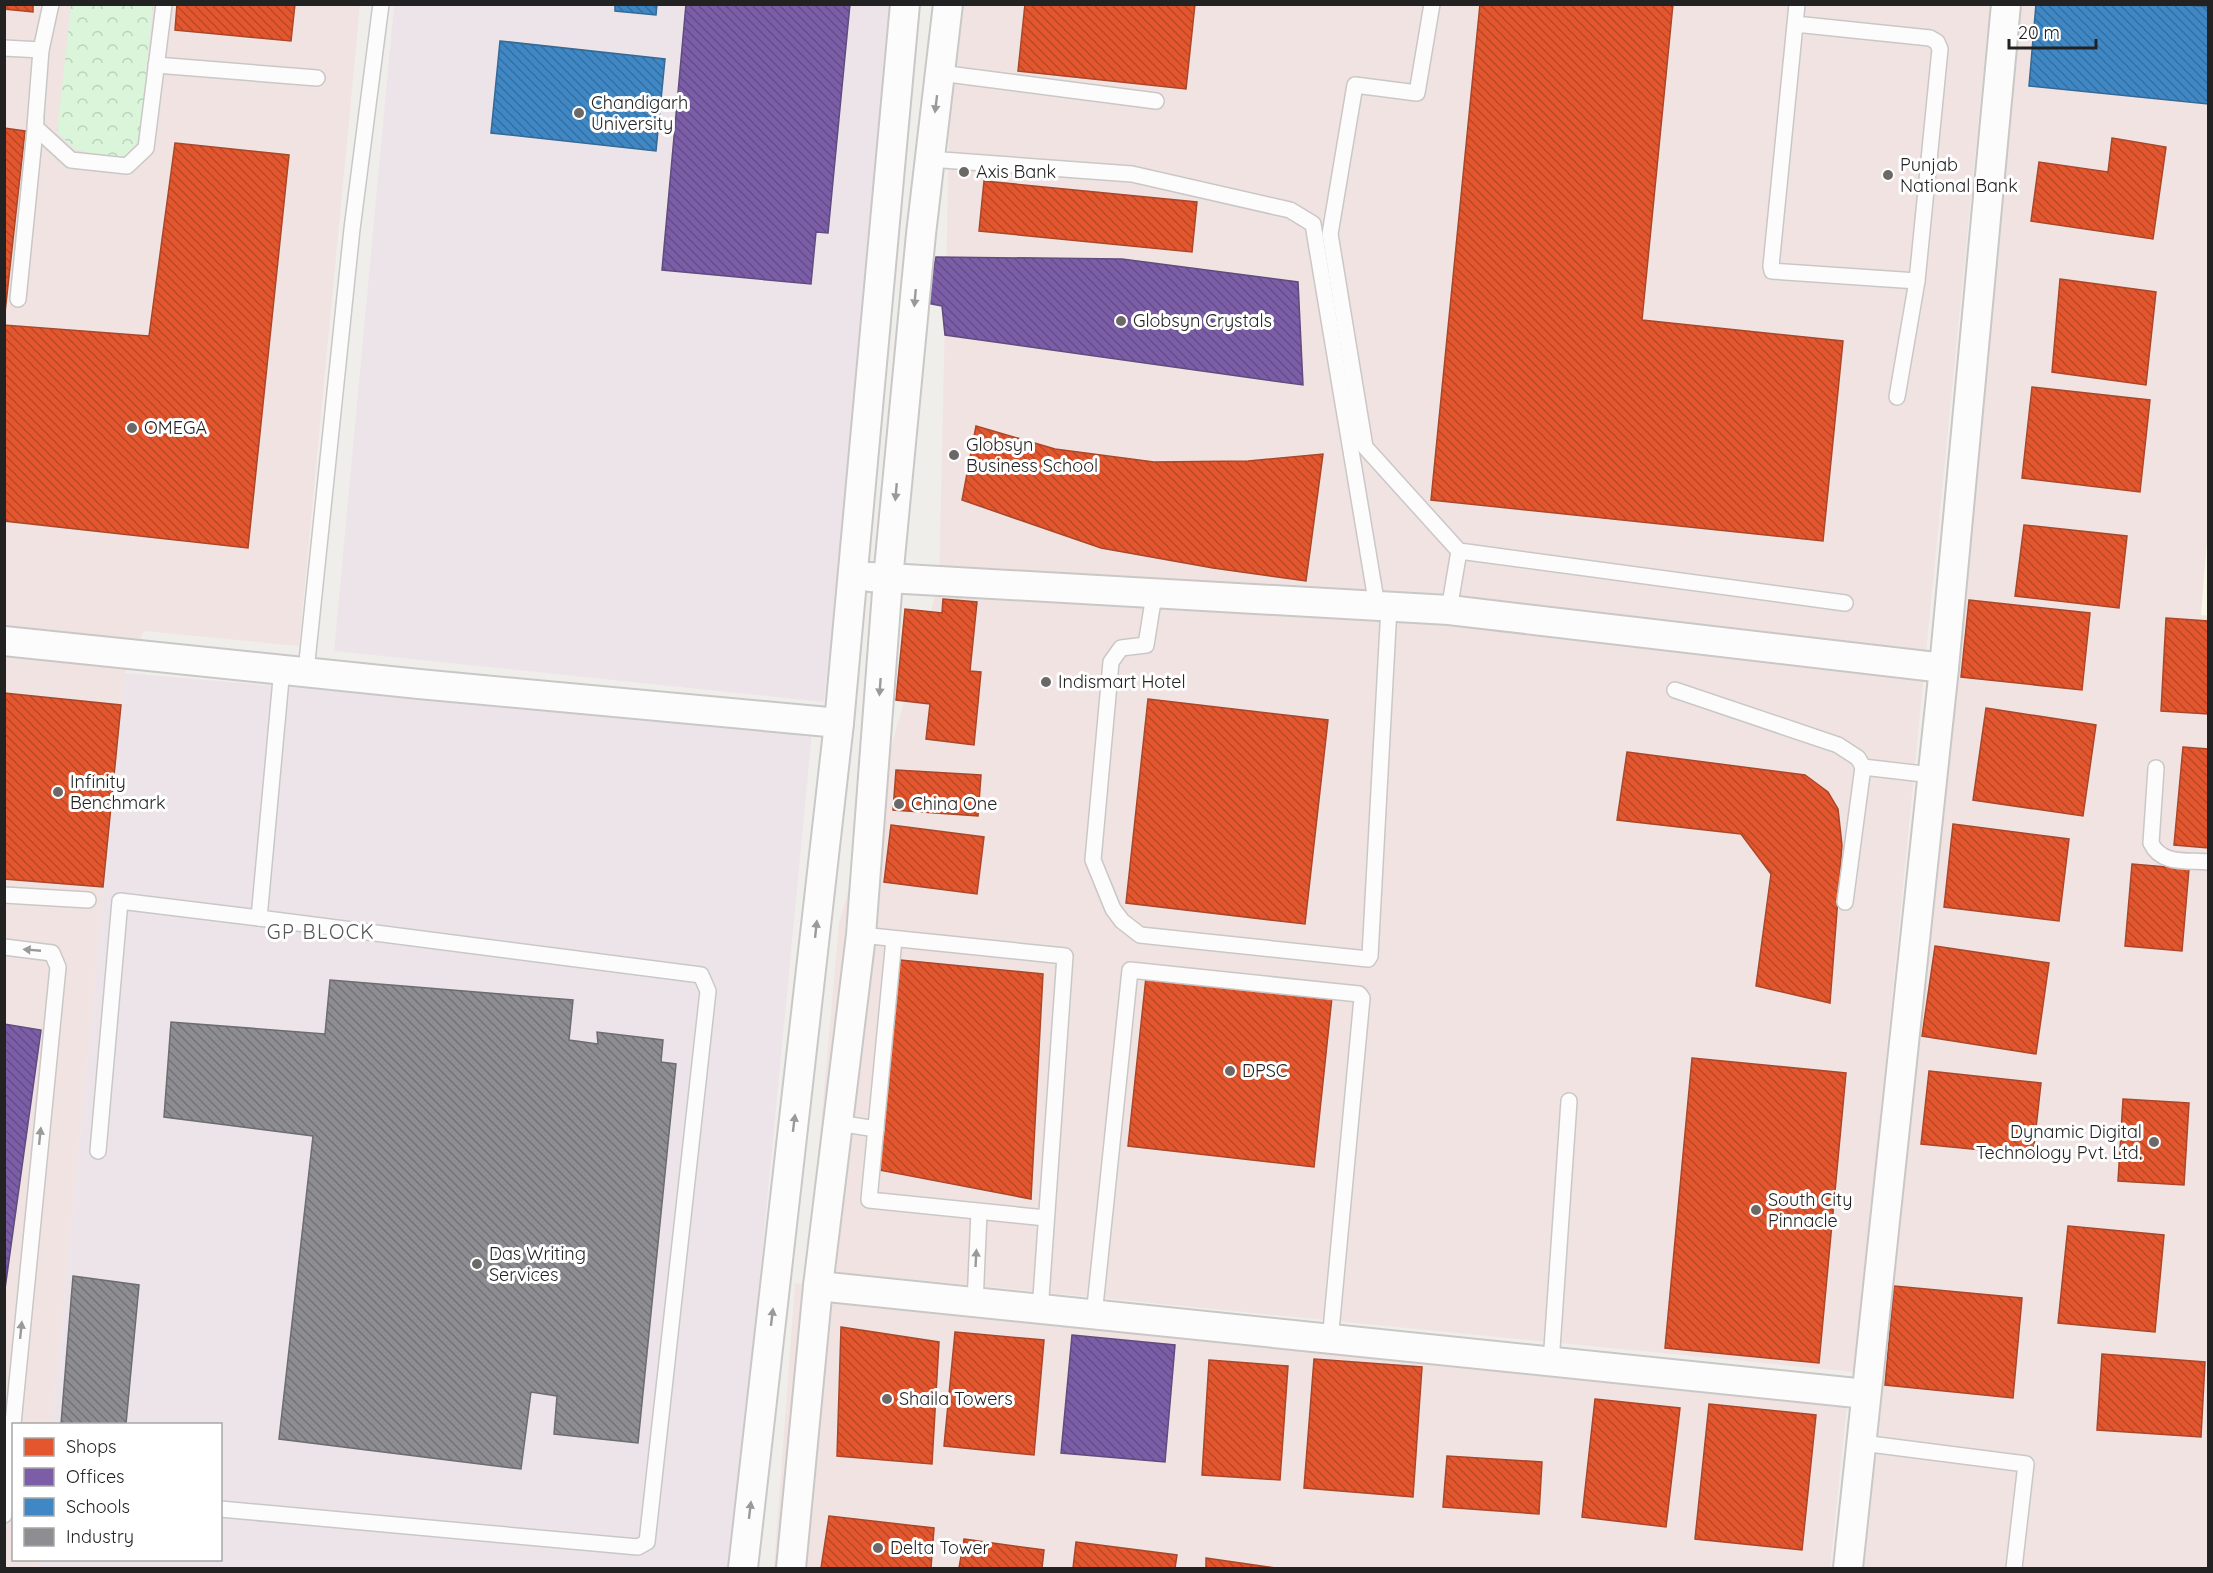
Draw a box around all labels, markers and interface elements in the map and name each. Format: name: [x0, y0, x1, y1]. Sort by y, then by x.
scale bar: [2009, 12, 2096, 50]
text: 20 m: [2018, 21, 2060, 44]
place label: Chandigarh University: [591, 91, 688, 135]
one-way arrow: [931, 95, 941, 114]
marker: Chandigarh University: [572, 106, 586, 120]
place label: Punjab National Bank: [1900, 153, 2018, 197]
place label: Axis Bank: [976, 160, 1056, 183]
marker: Axis Bank: [957, 165, 971, 179]
marker: Punjab National Bank: [1881, 168, 1895, 182]
one-way arrow: [910, 289, 920, 308]
place label: Globsyn Crystals: [1133, 309, 1272, 332]
marker: Globsyn Crystals: [1114, 314, 1128, 328]
place label: OMEGA: [144, 416, 207, 439]
marker: OMEGA: [125, 421, 139, 435]
place label: Globsyn Business School: [966, 433, 1098, 477]
marker: Globsyn Business School: [947, 448, 961, 462]
one-way arrow: [891, 483, 901, 502]
place label: Indismart Hotel: [1058, 670, 1186, 693]
marker: Indismart Hotel: [1039, 675, 1053, 689]
one-way arrow: [875, 677, 885, 696]
place label: Infinity Benchmark: [70, 770, 166, 814]
marker: Infinity Benchmark: [51, 785, 65, 799]
place label: China One: [911, 792, 997, 815]
marker: China One: [892, 797, 906, 811]
district label: GP BLOCK: [267, 919, 375, 944]
one-way arrow: [811, 920, 821, 939]
one-way arrow: [22, 945, 41, 955]
place label: DPSC: [1242, 1059, 1288, 1082]
marker: DPSC: [1223, 1064, 1237, 1078]
one-way arrow: [789, 1113, 799, 1132]
place label: Dynamic Digital Technology Pvt. Ltd.: [1976, 1120, 2142, 1164]
one-way arrow: [36, 1126, 45, 1145]
marker: Dynamic Digital Technology Pvt. Ltd.: [2147, 1135, 2161, 1149]
place label: South City Pinnacle: [1768, 1188, 1852, 1232]
marker: South City Pinnacle: [1749, 1203, 1763, 1217]
place label: Das Writing Services: [489, 1242, 586, 1286]
one-way arrow: [972, 1248, 981, 1267]
marker: Das Writing Services: [470, 1257, 484, 1271]
one-way arrow: [767, 1307, 777, 1326]
one-way arrow: [16, 1320, 26, 1339]
place label: Shaila Towers: [899, 1387, 1013, 1410]
marker: Shaila Towers: [880, 1392, 894, 1406]
legend: [12, 1423, 222, 1561]
text: Shops: [66, 1435, 117, 1458]
text: Offices: [66, 1465, 125, 1488]
text: Schools: [66, 1495, 130, 1518]
one-way arrow: [745, 1501, 755, 1520]
text: Industry: [66, 1525, 134, 1548]
place label: Delta Tower: [890, 1536, 990, 1559]
marker: Delta Tower: [871, 1541, 885, 1555]

